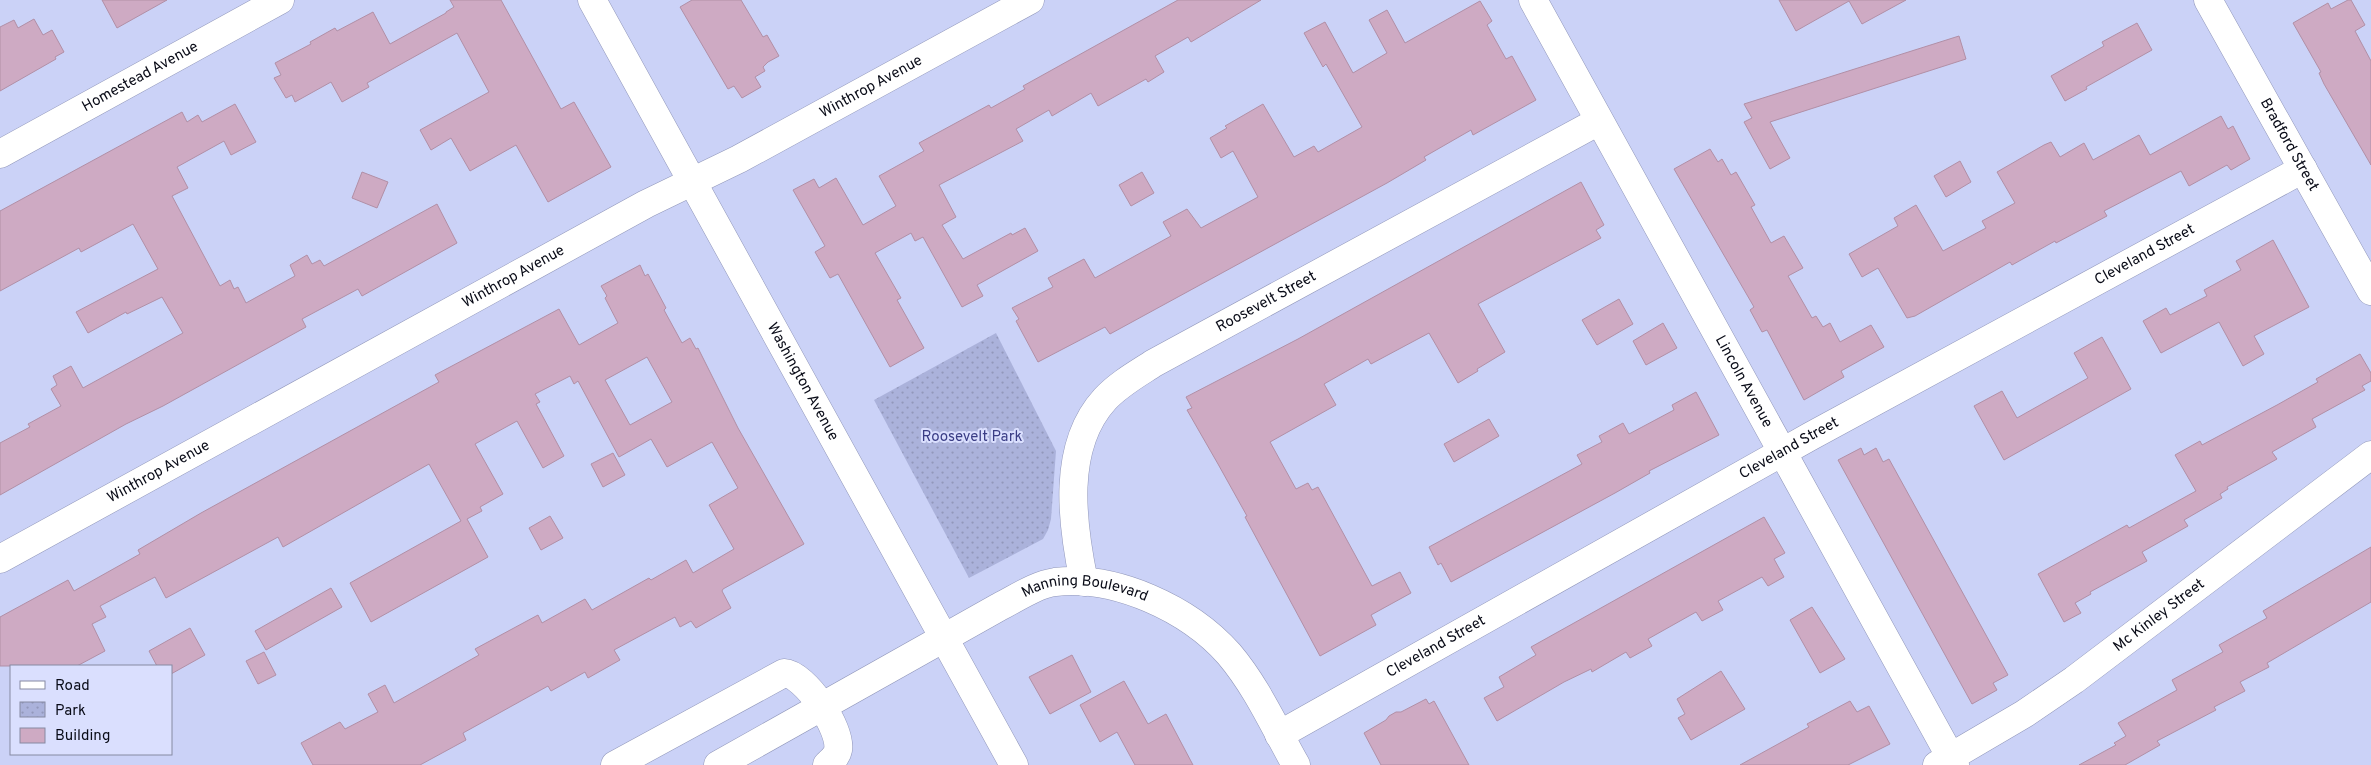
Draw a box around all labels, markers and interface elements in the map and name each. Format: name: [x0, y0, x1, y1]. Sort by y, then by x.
street label: Homestead Avenue: [79, 37, 202, 116]
street label: Winthrop Avenue: [817, 51, 926, 122]
street label: Bradford Street: [2256, 95, 2323, 195]
street label: Cleveland Street: [2091, 220, 2198, 290]
street label: Winthrop Avenue: [459, 241, 568, 313]
street label: Roosevelt Street: [1213, 267, 1320, 337]
street label: Washington Avenue: [762, 319, 843, 444]
street label: Lincoln Avenue: [1711, 332, 1777, 431]
street label: Cleveland Street: [1736, 413, 1842, 484]
park label: Roosevelt Park: [922, 428, 1022, 447]
street label: Winthrop Avenue: [104, 436, 213, 508]
street label: Manning Boulevard: [1018, 572, 1151, 606]
street label: Mc Kinley Street: [2110, 575, 2209, 656]
street label: Cleveland Street: [1383, 611, 1489, 682]
legend: [10, 665, 172, 755]
text: Road: [55, 677, 90, 696]
text: Park: [55, 702, 86, 721]
text: Building: [55, 727, 110, 746]

